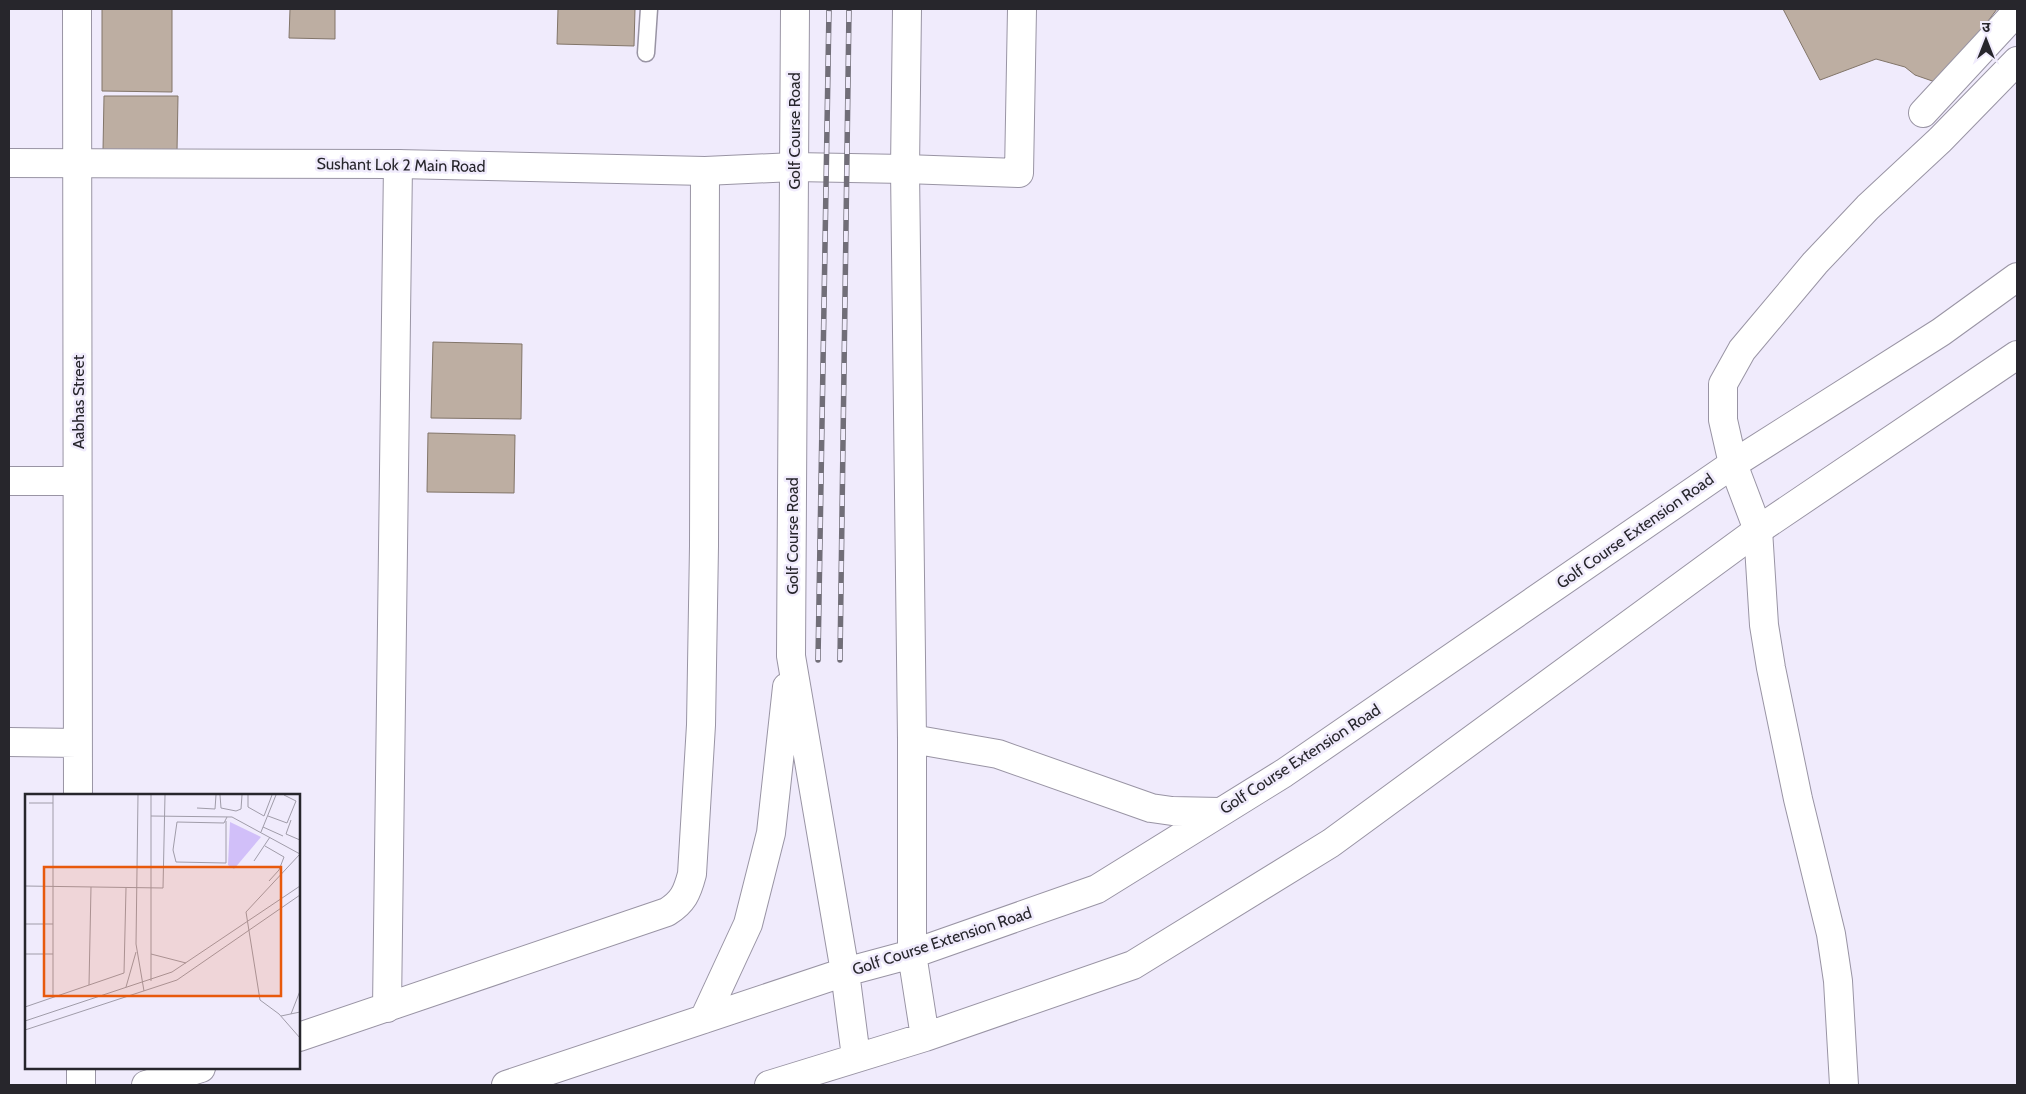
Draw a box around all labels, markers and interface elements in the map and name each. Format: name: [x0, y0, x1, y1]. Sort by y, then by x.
north arrow: [1961, 15, 2011, 65]
text: उ: [1982, 18, 1991, 36]
street label: Golf Course Road: [785, 72, 804, 190]
street label: Sushant Lok 2 Main Road: [316, 154, 486, 176]
street label: Aabhas Street: [69, 354, 88, 449]
street label: Golf Course Extension Road: [1553, 469, 1717, 593]
street label: Golf Course Road: [783, 477, 802, 595]
street label: Golf Course Extension Road: [1216, 700, 1384, 818]
inset map: [25, 794, 300, 1069]
street label: Golf Course Extension Road: [850, 903, 1034, 979]

